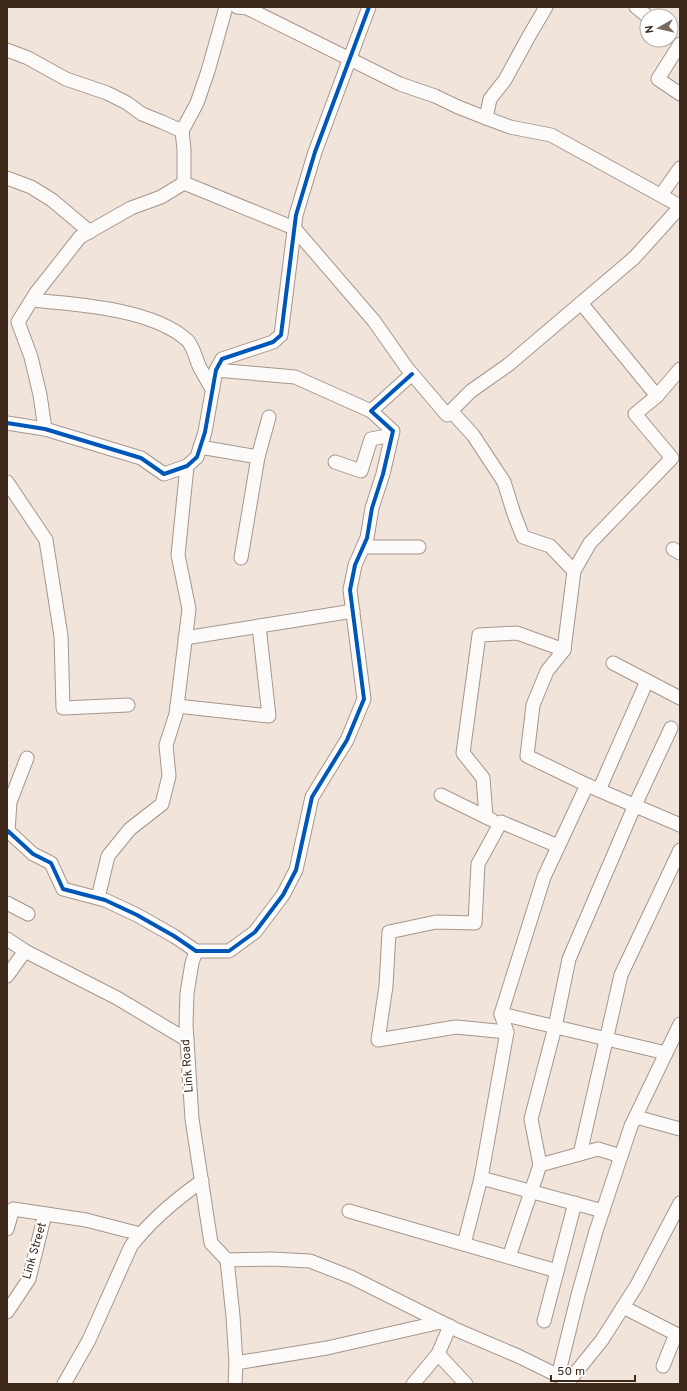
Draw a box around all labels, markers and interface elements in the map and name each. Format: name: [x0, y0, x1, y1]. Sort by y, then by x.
north arrow: [639, 8, 679, 48]
text: N: [643, 24, 658, 34]
street label: Link Road: [178, 1039, 198, 1093]
street label: Link Street: [19, 1221, 51, 1281]
scale bar: [551, 1357, 635, 1383]
text: 50 m: [557, 1364, 585, 1380]

